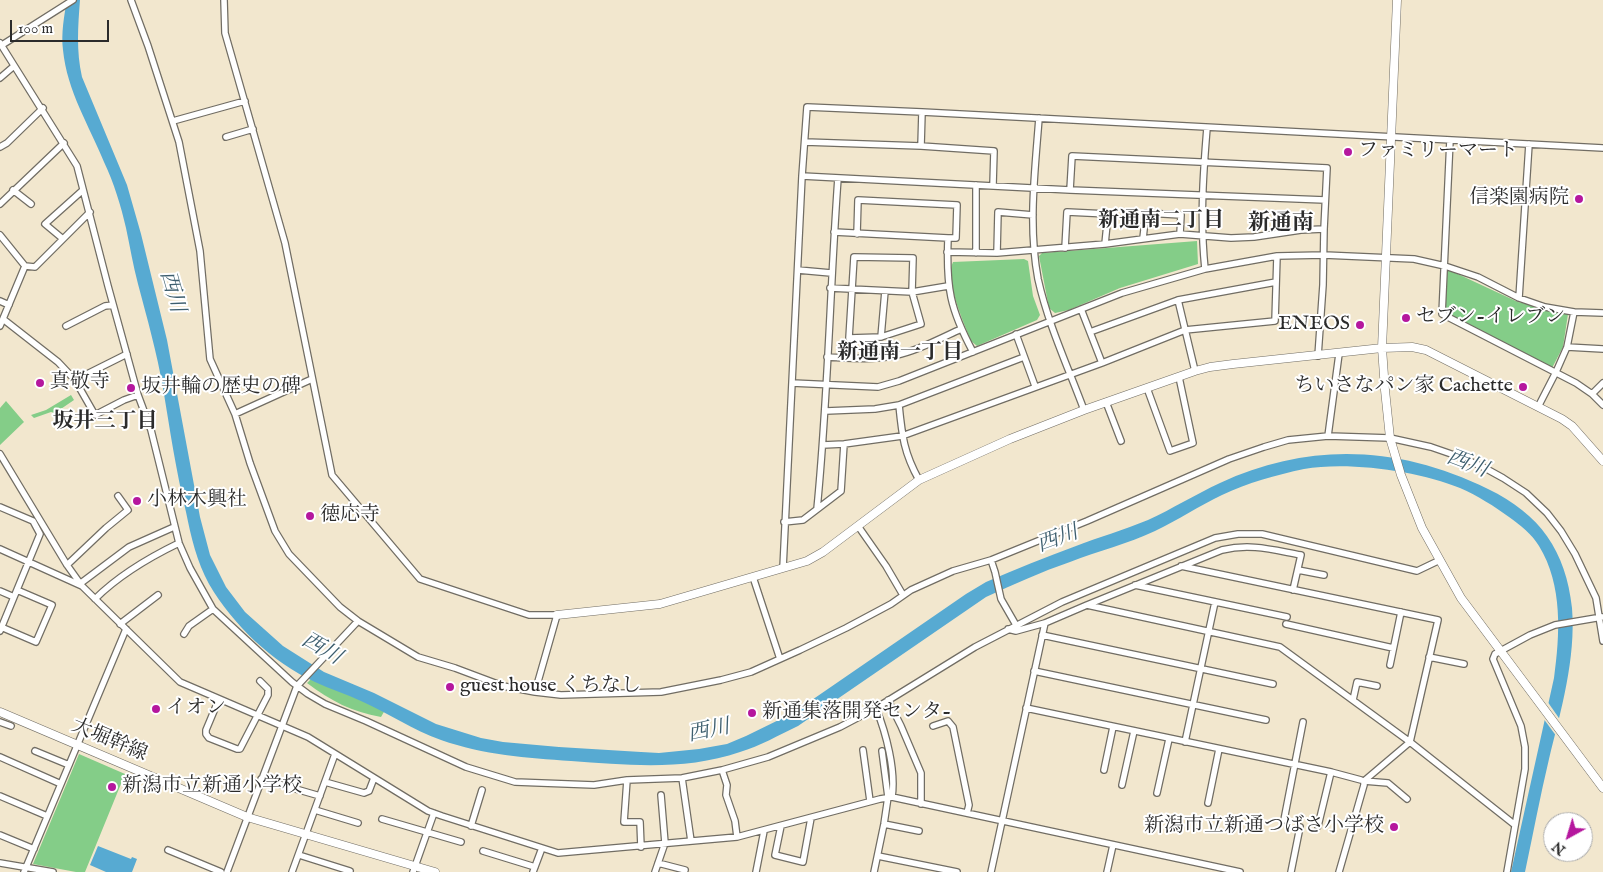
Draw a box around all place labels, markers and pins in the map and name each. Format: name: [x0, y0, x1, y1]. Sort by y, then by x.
place label: ファミリーマート: [1358, 140, 1518, 164]
marker: ファミリーマート: [1342, 146, 1354, 158]
place label: 信楽園病院: [1469, 187, 1569, 211]
marker: 信楽園病院: [1573, 193, 1585, 205]
place label: セブン-イレブン: [1416, 306, 1565, 330]
marker: セブン-イレブン: [1400, 312, 1412, 324]
place label: ENEOS: [1278, 313, 1350, 337]
marker: ENEOS: [1354, 319, 1366, 331]
place label: 真敬寺: [50, 371, 110, 395]
place label: ちいさなパン家 Cachette: [1294, 375, 1513, 399]
place label: 坂井輪の歴史の碑: [141, 376, 301, 400]
marker: 真敬寺: [34, 377, 46, 389]
marker: ちいさなパン家 Cachette: [1517, 381, 1529, 393]
marker: 坂井輪の歴史の碑: [125, 382, 137, 394]
place label: 小林木興社: [147, 489, 247, 513]
marker: 小林木興社: [131, 495, 143, 507]
place label: 徳応寺: [320, 504, 380, 528]
marker: 徳応寺: [304, 510, 316, 522]
place label: guest house くちなし: [460, 675, 641, 699]
marker: guest house くちなし: [444, 681, 456, 693]
place label: イオン: [166, 697, 226, 721]
place label: 新通集落開発センタ-: [762, 701, 951, 725]
marker: イオン: [150, 703, 162, 715]
marker: 新通集落開発センタ-: [746, 707, 758, 719]
place label: 新潟市立新通小学校: [122, 775, 302, 799]
marker: 新潟市立新通小学校: [106, 781, 118, 793]
place label: 新潟市立新通つばさ小学校: [1144, 815, 1384, 839]
marker: 新潟市立新通つばさ小学校: [1388, 821, 1400, 833]

